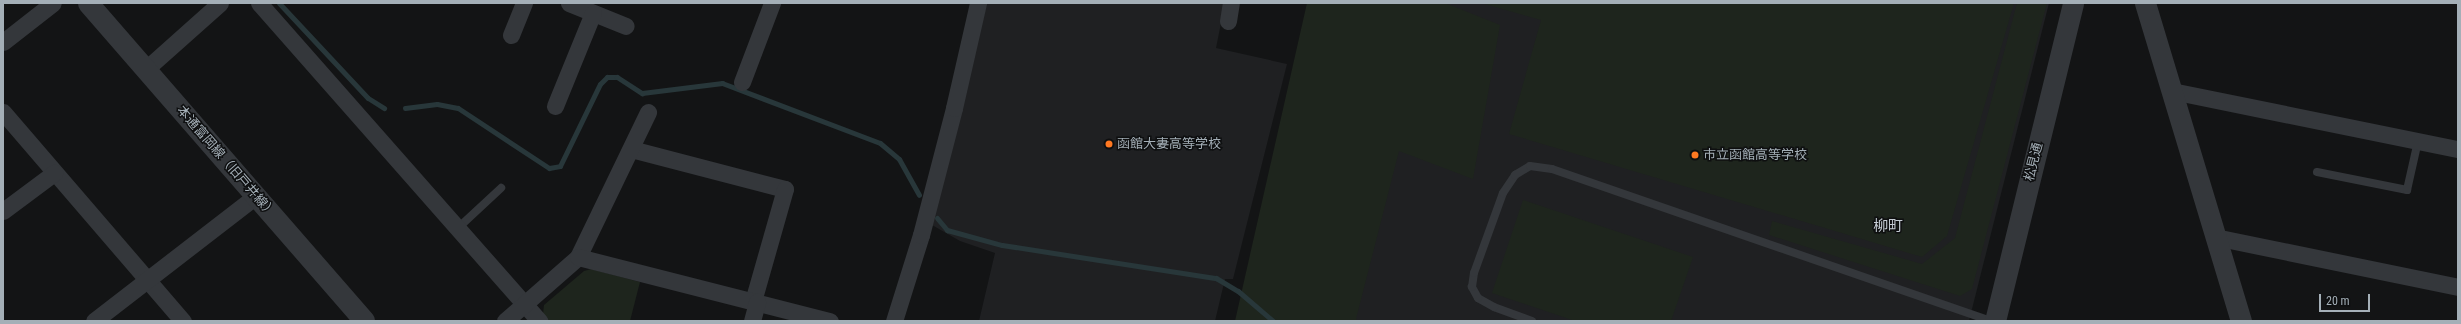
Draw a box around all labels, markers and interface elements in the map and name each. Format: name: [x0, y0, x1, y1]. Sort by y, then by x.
street label: 本通富岡線（旧戸井線）: [173, 103, 279, 221]
place label: 函館大妻高等学校: [1117, 136, 1221, 152]
marker: 函館大妻高等学校: [1104, 139, 1114, 149]
street label: 松見通: [2022, 141, 2046, 183]
place label: 市立函館高等学校: [1703, 147, 1807, 163]
marker: 市立函館高等学校: [1690, 150, 1700, 160]
district label: 柳町: [1873, 218, 1903, 236]
scale bar: [2321, 286, 2372, 312]
text: 20 m: [2326, 294, 2350, 308]

